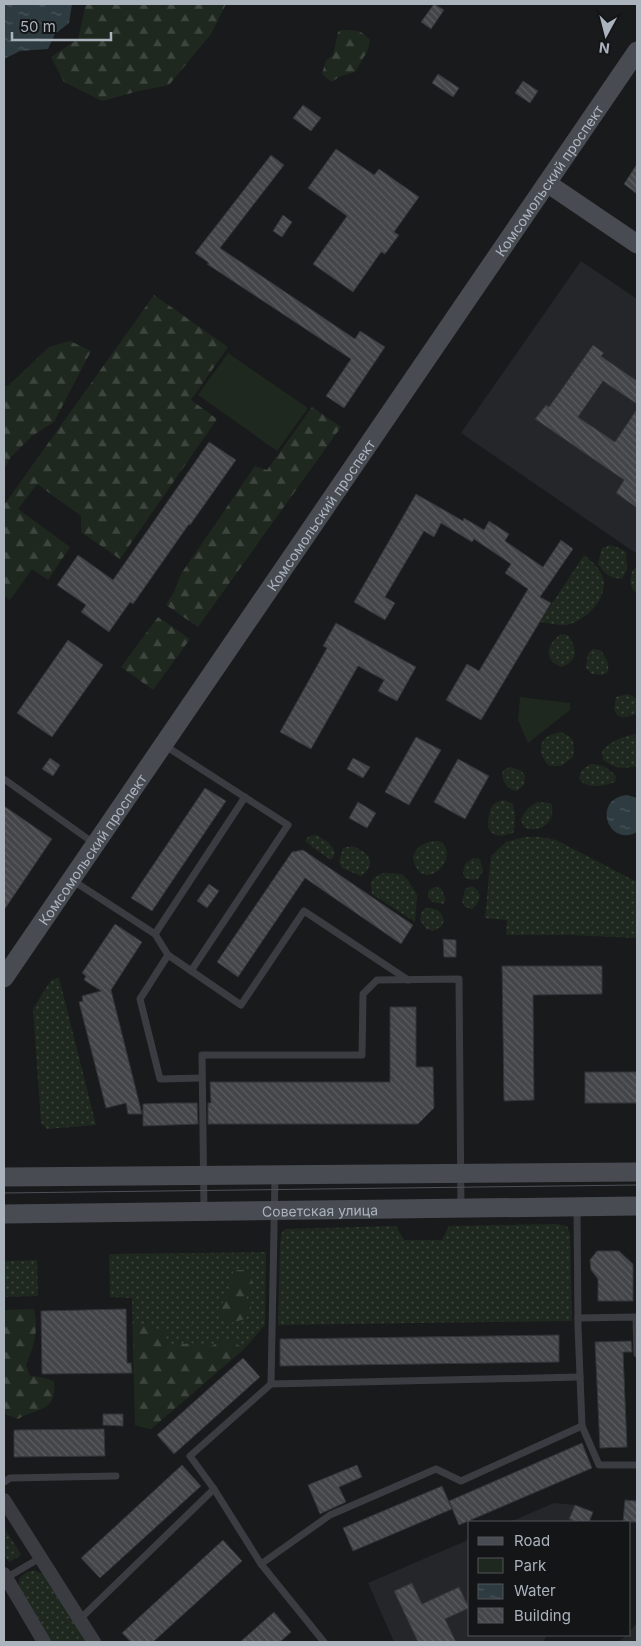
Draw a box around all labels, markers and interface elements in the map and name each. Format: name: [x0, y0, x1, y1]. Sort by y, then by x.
scale bar: [12, 10, 111, 42]
north arrow: [581, 10, 631, 60]
text: 50 m: [20, 17, 56, 36]
text: N: [598, 39, 611, 57]
street label: Комсомольский проспект: [491, 101, 607, 259]
street label: Комсомольский проспект: [263, 435, 378, 594]
street label: Комсомольский проспект: [34, 770, 150, 928]
street label: Советская улица: [262, 1201, 378, 1219]
legend: [468, 1521, 631, 1636]
text: Road: [514, 1531, 550, 1550]
text: Park: [514, 1556, 547, 1575]
text: Water: [514, 1581, 556, 1600]
text: Building: [514, 1606, 571, 1625]

